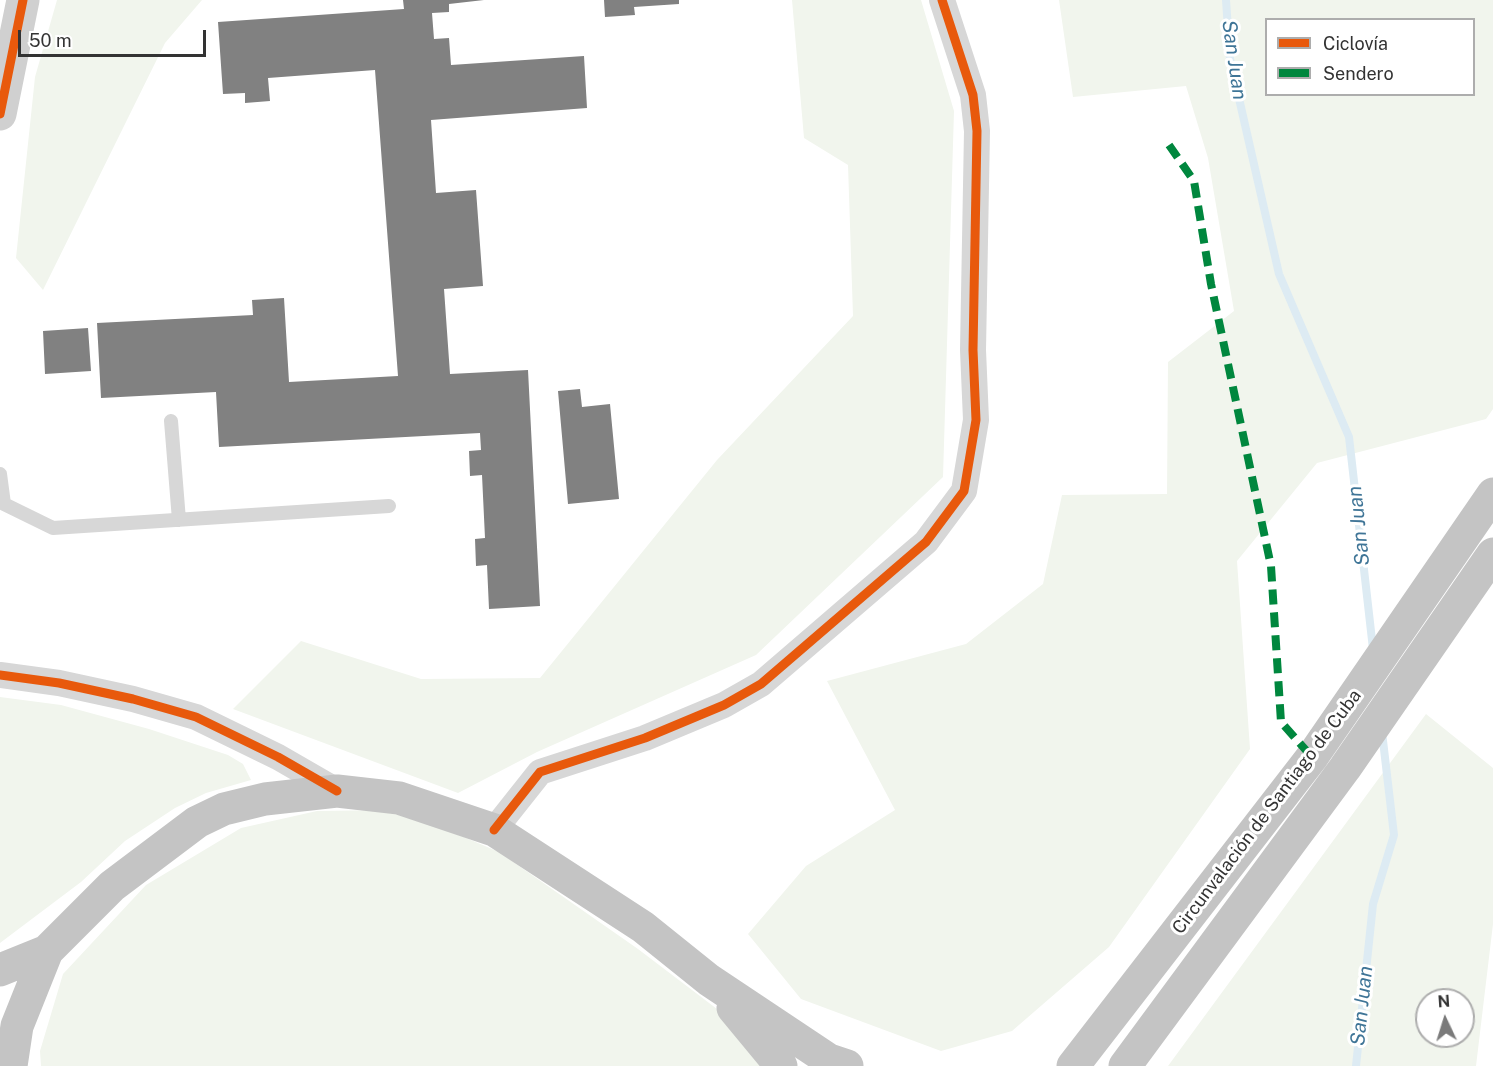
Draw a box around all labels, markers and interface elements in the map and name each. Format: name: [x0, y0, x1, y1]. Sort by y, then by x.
scale bar: [21, 18, 208, 56]
legend: [1265, 18, 1475, 96]
water label: San Juan: [1217, 19, 1251, 101]
text: 50 m: [29, 30, 72, 51]
text: Ciclovía: [1323, 33, 1388, 54]
text: Sendero: [1323, 63, 1394, 84]
water label: San Juan: [1343, 485, 1375, 567]
street label: Circunvalación de Santiago de Cuba: [1168, 686, 1366, 938]
water label: San Juan: [1346, 965, 1378, 1047]
north arrow: [1415, 988, 1475, 1048]
text: N: [1437, 992, 1451, 1011]

